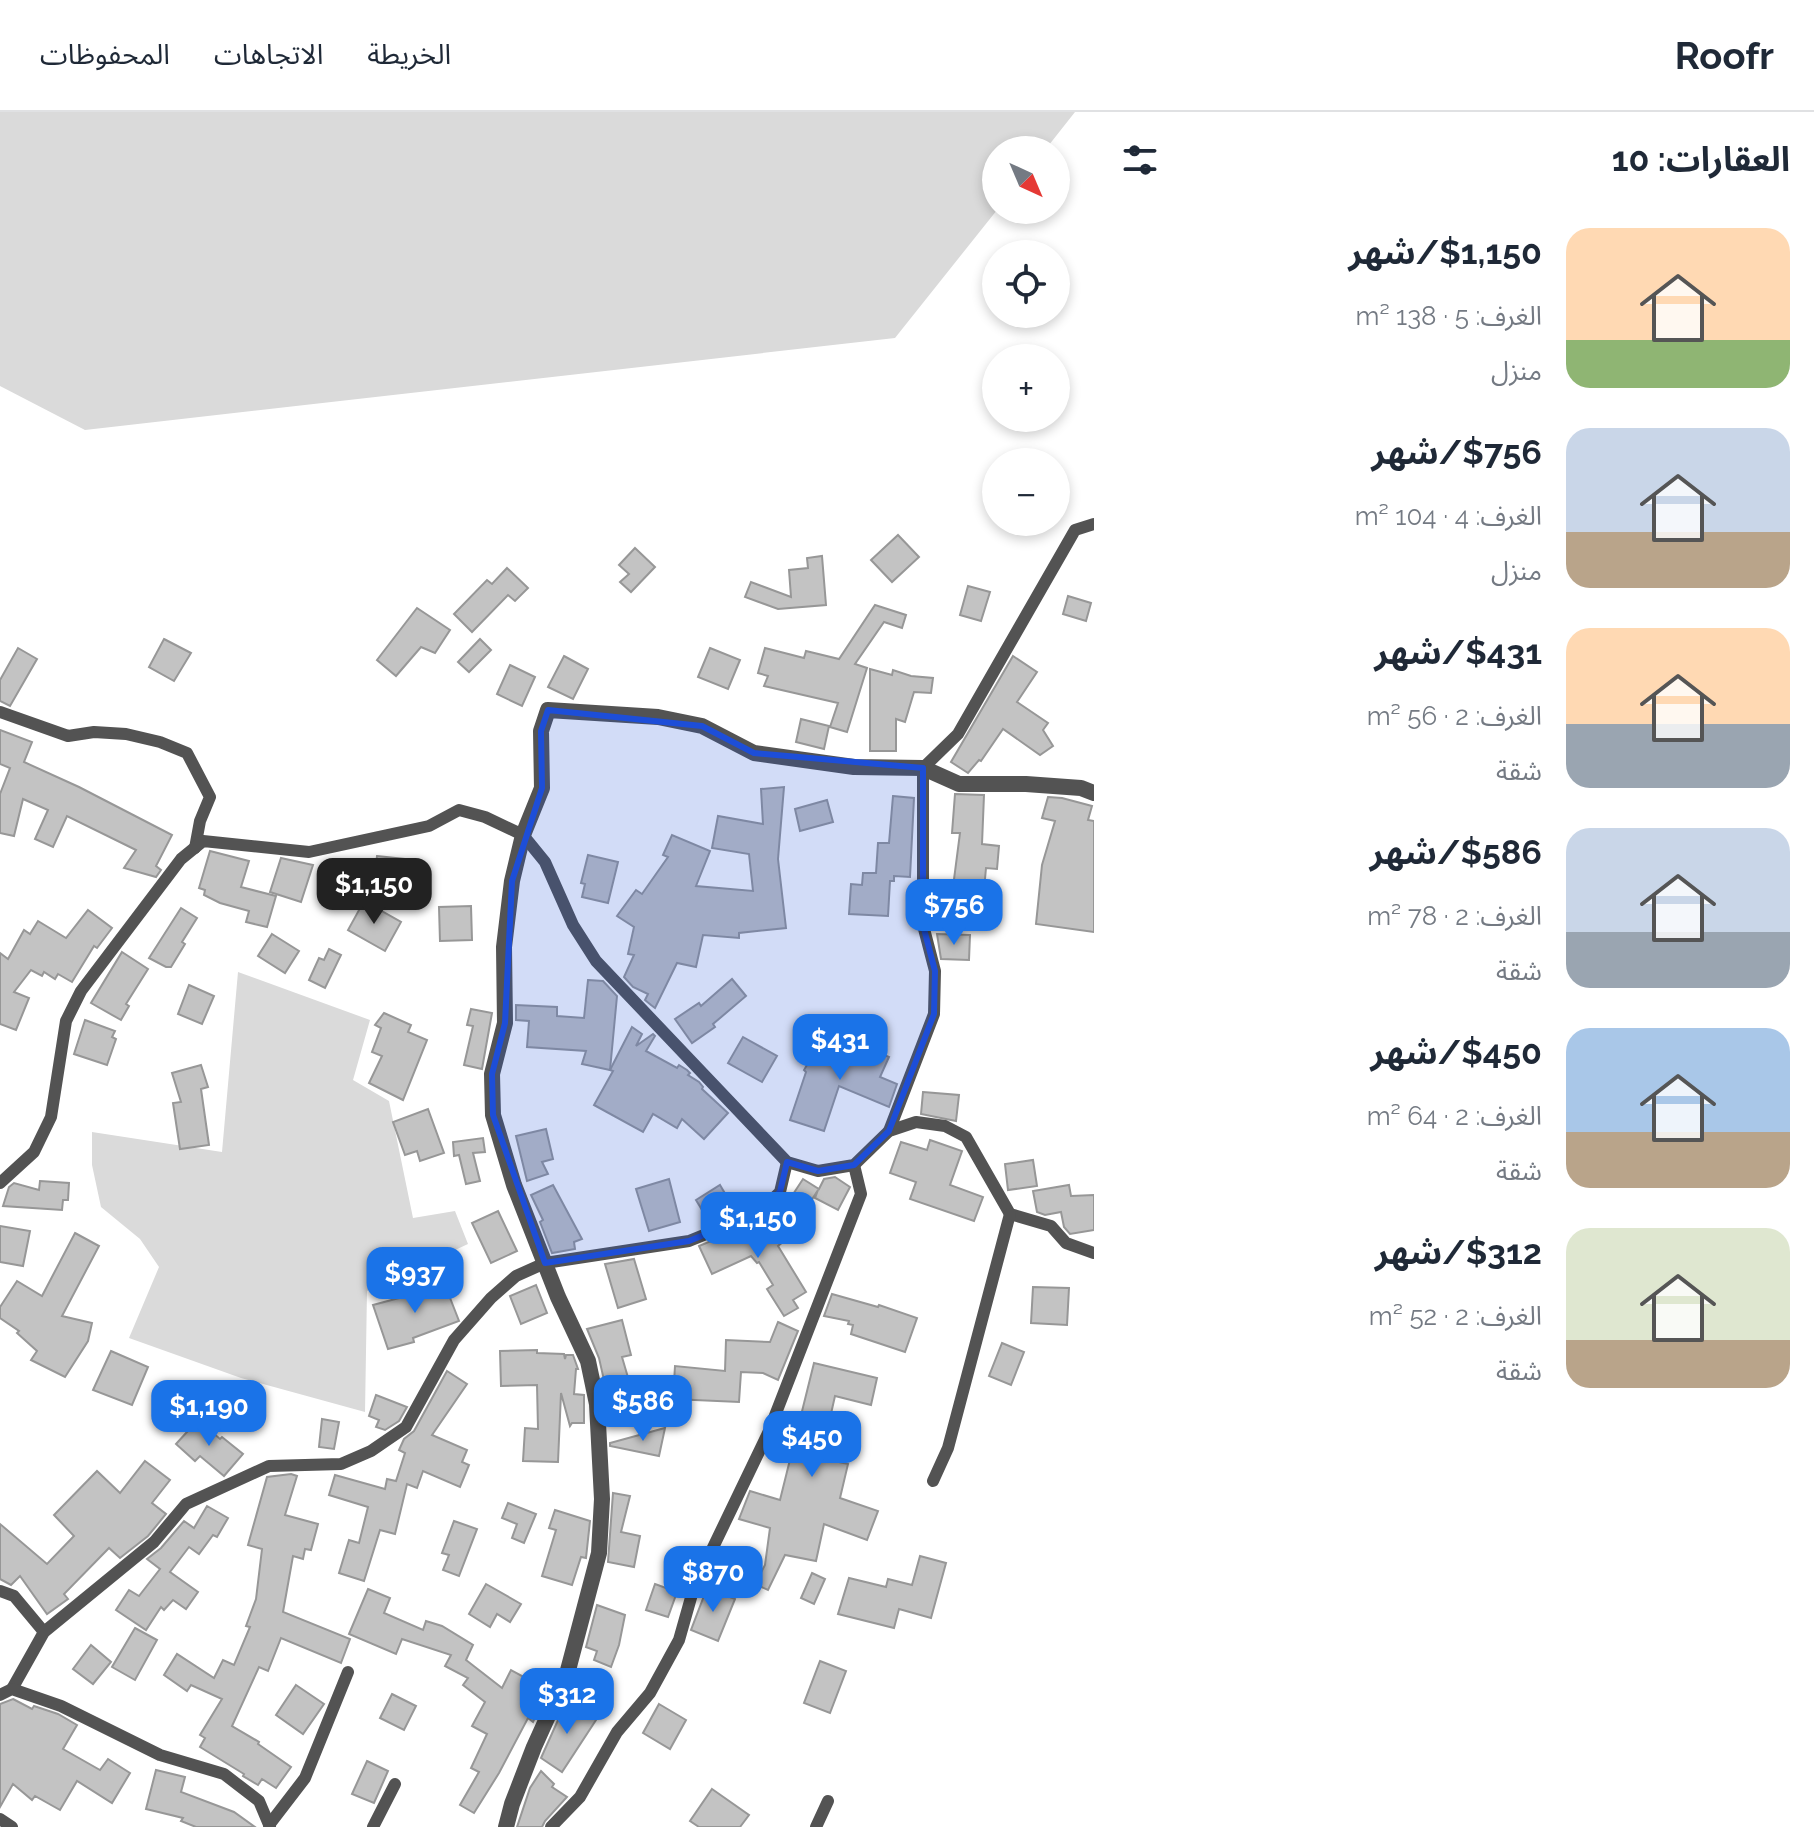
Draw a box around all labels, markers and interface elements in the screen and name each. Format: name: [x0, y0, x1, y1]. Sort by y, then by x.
text: Roofr: [1675, 33, 1774, 78]
text: المحفوظات: [40, 38, 170, 71]
text: الاتجاهات: [214, 38, 323, 71]
text: الخريطة: [367, 38, 451, 71]
north arrow: [982, 136, 1070, 224]
map controls: [982, 136, 1070, 536]
icon: filters: [1118, 138, 1162, 182]
text: العقارات: 10: [1612, 139, 1790, 179]
text: $1,150/شهر: [1349, 232, 1542, 272]
button: locate: [982, 240, 1070, 328]
icon: home: [1630, 260, 1726, 356]
text: الغرف: 5 · 138 m²: [1355, 301, 1542, 331]
button: +: [982, 344, 1070, 432]
text: منزل: [1491, 356, 1542, 386]
text: $756/شهر: [1372, 432, 1542, 472]
button: −: [982, 448, 1070, 536]
icon: home: [1630, 460, 1726, 556]
text: الغرف: 4 · 104 m²: [1355, 501, 1542, 531]
text: منزل: [1491, 556, 1542, 586]
text: $431/شهر: [1375, 632, 1542, 672]
icon: home: [1630, 660, 1726, 756]
text: الغرف: 2 · 56 m²: [1367, 701, 1542, 731]
text: شقة: [1496, 756, 1542, 786]
text: $586/شهر: [1370, 832, 1542, 872]
pin: $1,150: [309, 858, 439, 926]
icon: home: [1630, 860, 1726, 956]
text: $1,150: [335, 869, 413, 899]
pin: $756: [907, 879, 1001, 947]
text: $756: [924, 890, 984, 920]
text: الغرف: 2 · 78 m²: [1367, 901, 1542, 931]
text: شقة: [1496, 956, 1542, 986]
pin: $431: [793, 1014, 887, 1082]
text: $431: [811, 1025, 869, 1055]
text: $450/شهر: [1371, 1032, 1542, 1072]
icon: home: [1630, 1060, 1726, 1156]
text: الغرف: 2 · 64 m²: [1367, 1101, 1542, 1131]
text: شقة: [1496, 1156, 1542, 1186]
pin: $1,150: [693, 1192, 823, 1260]
text: $1,150: [719, 1203, 797, 1233]
text: $312/شهر: [1375, 1232, 1542, 1272]
pin: $937: [368, 1247, 462, 1315]
text: $937: [385, 1258, 445, 1288]
icon: home: [1630, 1260, 1726, 1356]
text: الغرف: 2 · 52 m²: [1369, 1301, 1542, 1331]
text: شقة: [1496, 1356, 1542, 1386]
pin: $586: [596, 1375, 690, 1443]
pin: $1,190: [144, 1380, 274, 1448]
text: $586: [612, 1386, 674, 1416]
text: $1,190: [169, 1391, 249, 1421]
pin: $450: [765, 1411, 859, 1479]
text: $450: [781, 1422, 843, 1452]
pin: $870: [666, 1546, 760, 1614]
text: $870: [682, 1557, 744, 1587]
pin: $312: [520, 1668, 614, 1736]
text: $312: [538, 1679, 596, 1709]

